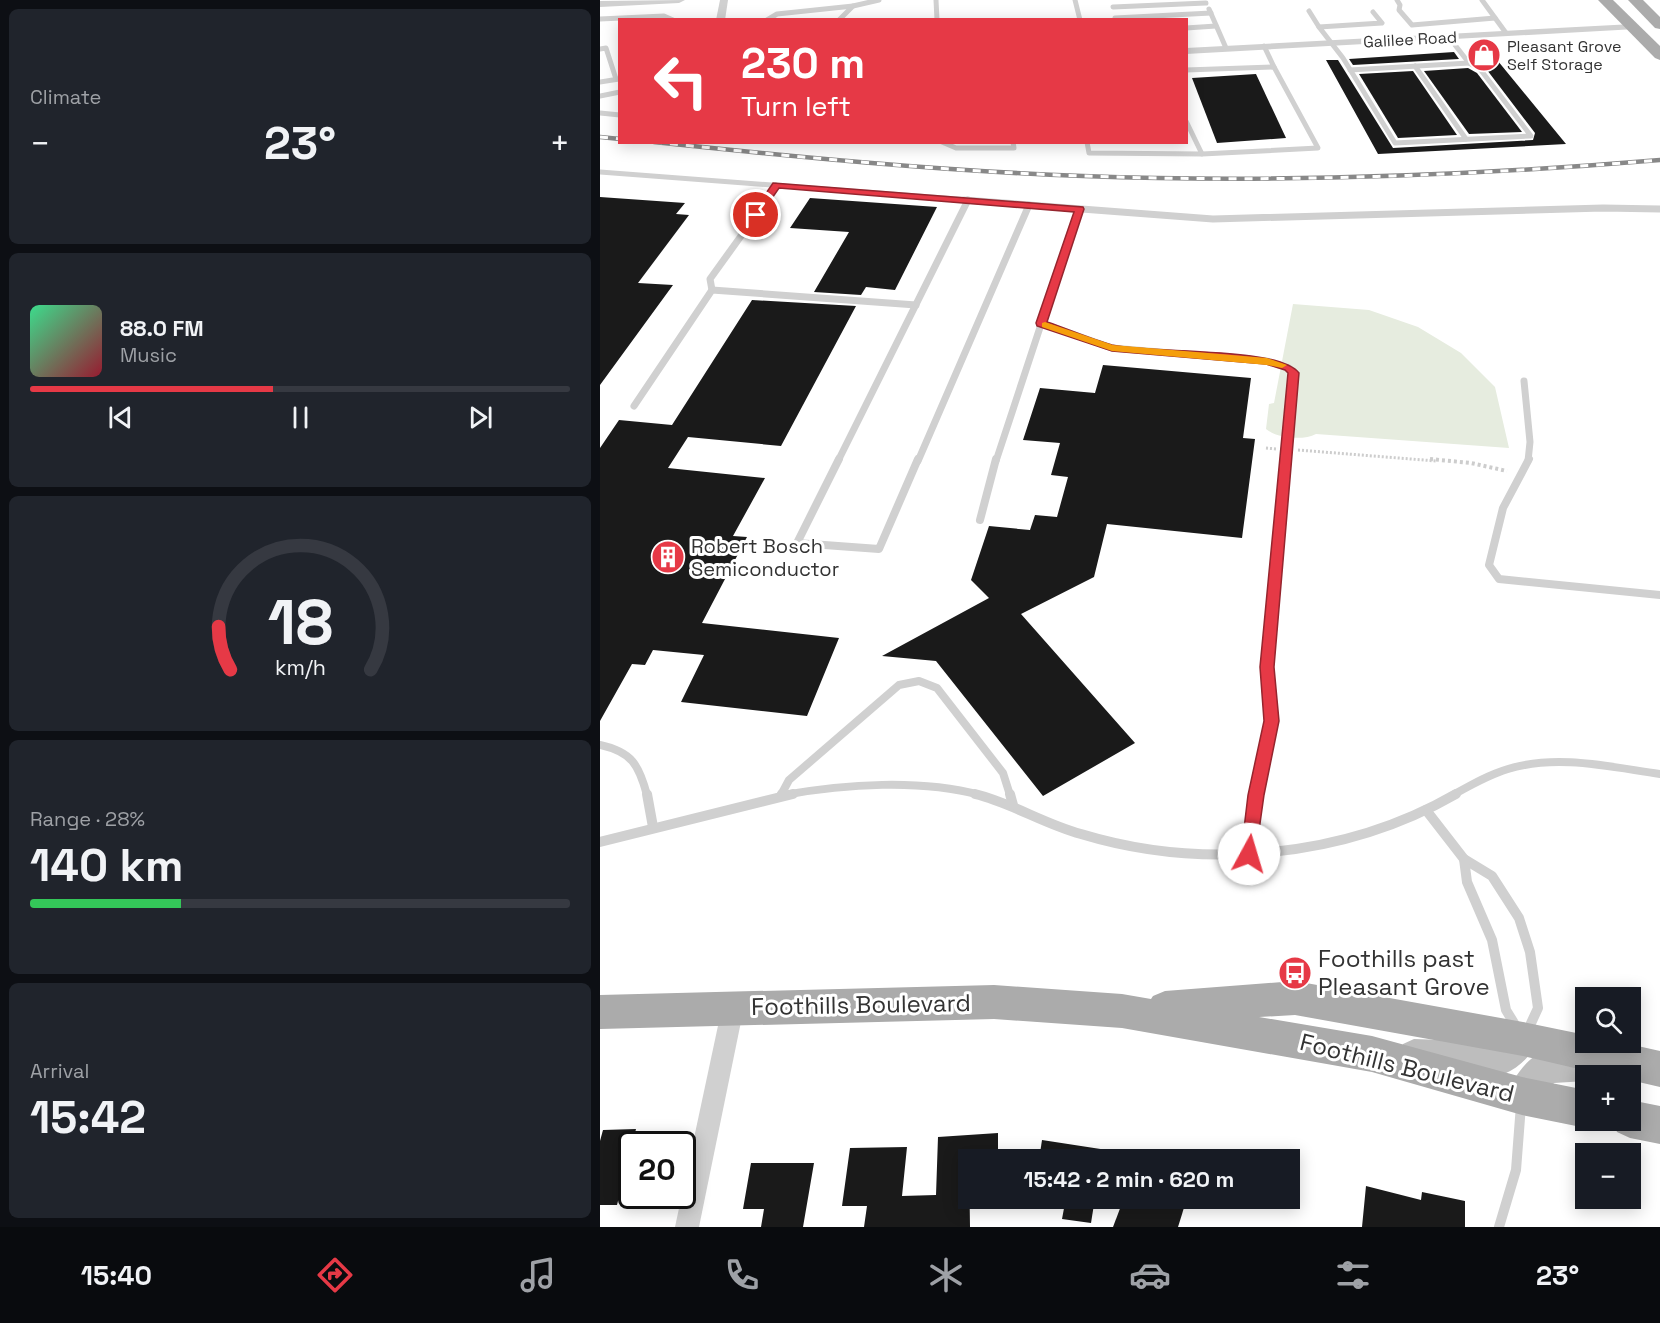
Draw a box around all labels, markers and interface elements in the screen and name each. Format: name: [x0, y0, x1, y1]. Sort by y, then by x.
street label: Galilee Road: [1363, 27, 1457, 52]
place label: Pleasant Grove Self Storage: [1507, 36, 1621, 75]
text: 230 m: [741, 37, 865, 90]
shop icon: Pleasant Grove Self Storage: [1466, 37, 1502, 73]
icon: left: [642, 42, 720, 120]
text: Climate: [30, 84, 101, 110]
text: Turn left: [741, 89, 851, 124]
text: 23°: [264, 115, 336, 172]
text: −: [30, 123, 50, 165]
text: +: [550, 123, 570, 165]
pin: [730, 189, 781, 240]
icon: arrive: [739, 198, 772, 231]
text: 88.0 FM: [120, 314, 204, 342]
text: Music: [120, 342, 177, 368]
icon: previous: [104, 401, 137, 434]
icon: pause: [284, 401, 317, 434]
icon: next: [464, 401, 497, 434]
place label: Robert Bosch Semiconductor: [691, 533, 839, 582]
building icon: Robert Bosch Semiconductor: [650, 539, 686, 575]
text: 18: [267, 584, 333, 663]
text: km/h: [274, 655, 326, 682]
text: Range · 28%: [30, 806, 145, 832]
position arrow: [1217, 822, 1281, 886]
text: 140 km: [30, 837, 183, 894]
place label: Foothills past Pleasant Grove: [1318, 943, 1490, 1002]
bus stop icon: Foothills past Pleasant Grove: [1277, 955, 1313, 991]
street label: Foothills Boulevard: [751, 987, 971, 1022]
map controls: [1575, 987, 1641, 1209]
button: search: [1575, 987, 1641, 1053]
street label: Foothills Boulevard: [1297, 1026, 1517, 1109]
text: Arrival: [30, 1058, 89, 1084]
button: +: [1575, 1065, 1641, 1131]
text: 15:42: [30, 1089, 146, 1146]
speed limit sign: 20: [618, 1131, 696, 1209]
button: −: [1575, 1143, 1641, 1209]
text: 15:42 · 2 min · 620 m: [1024, 1165, 1234, 1193]
icon: directions: [314, 1254, 356, 1296]
icon: music: [517, 1254, 559, 1296]
icon: phone: [721, 1254, 763, 1296]
icon: climate: [925, 1254, 967, 1296]
icon: car: [1129, 1254, 1171, 1296]
icon: filters: [1332, 1254, 1374, 1296]
text: 15:40: [81, 1258, 152, 1293]
text: 23°: [1536, 1258, 1579, 1293]

